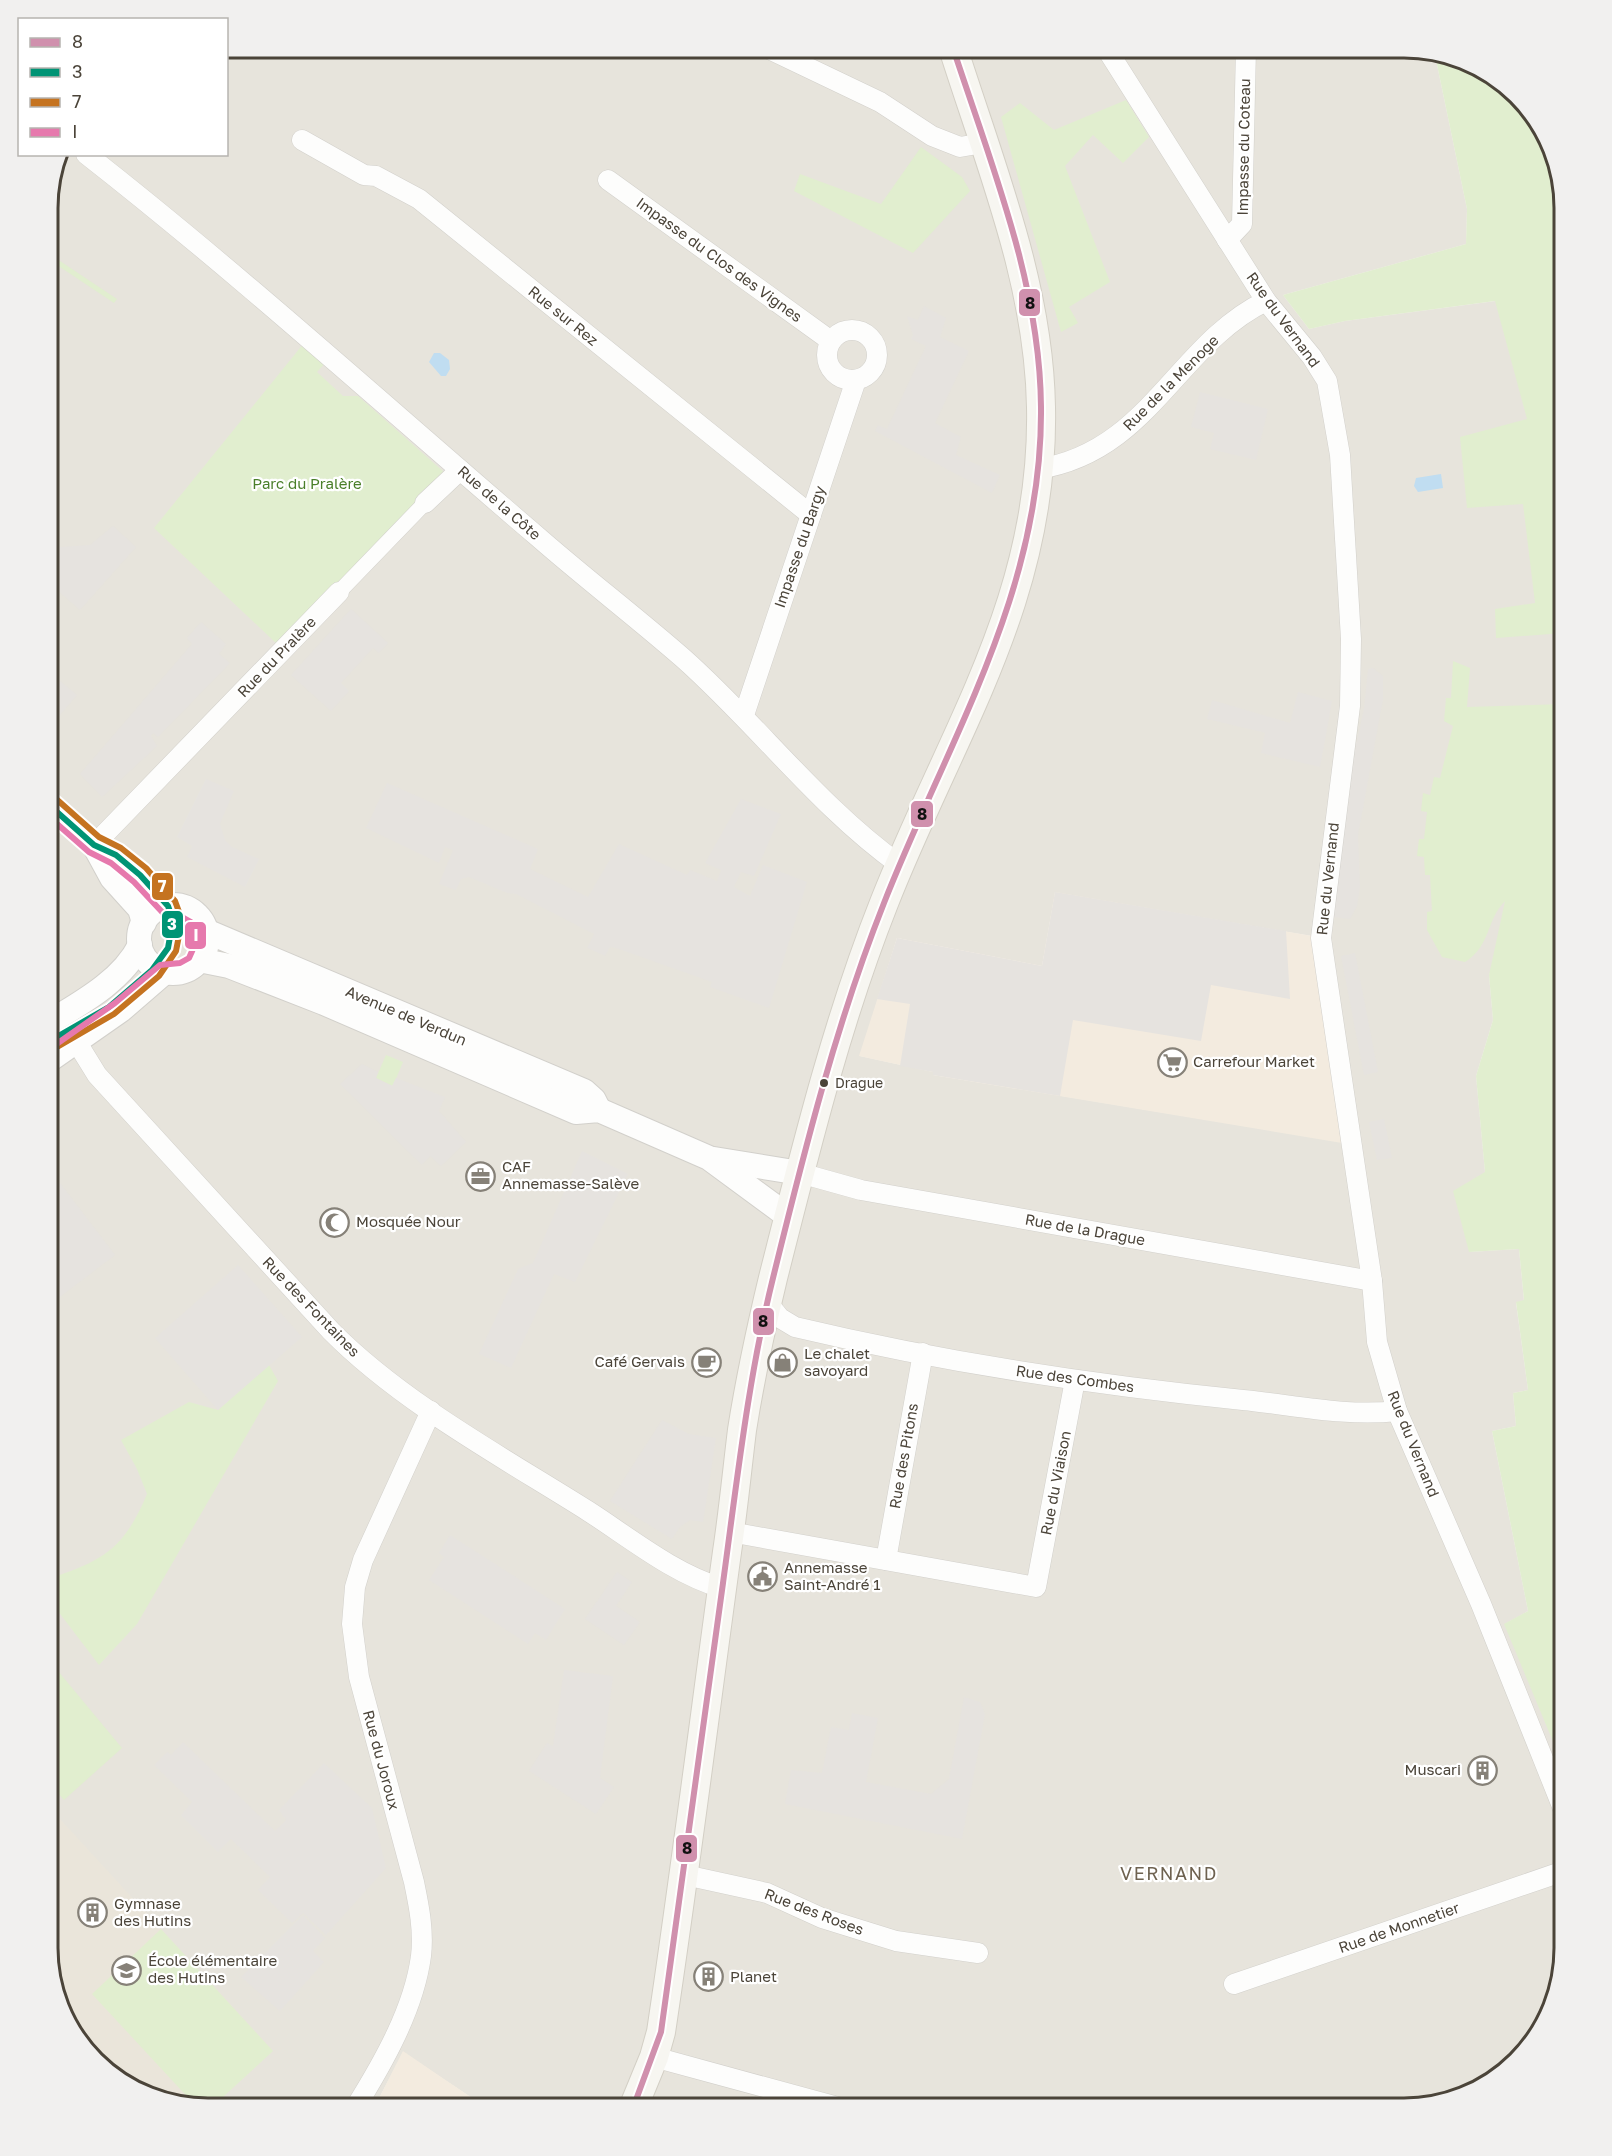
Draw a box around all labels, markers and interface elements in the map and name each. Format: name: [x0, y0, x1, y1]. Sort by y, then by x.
legend: [18, 18, 228, 156]
text: 8: [72, 30, 83, 52]
text: 3: [72, 60, 83, 82]
street label: Impasse du Coteau: [1233, 78, 1253, 216]
text: 7: [72, 90, 82, 112]
text: I: [72, 120, 78, 142]
street label: Impasse du Clos des Vignes: [633, 193, 806, 325]
street label: Rue du Vernand: [1243, 268, 1324, 371]
street label: Rue sur Rez: [525, 282, 602, 349]
line badge: 8: [1018, 288, 1041, 317]
text: 8: [1025, 293, 1035, 313]
street label: Rue de la Menoge: [1119, 331, 1222, 434]
street label: Rue de la Côte: [454, 461, 545, 543]
park label: Parc du Pralère: [252, 474, 362, 492]
street label: Impasse du Bargy: [770, 483, 829, 610]
street label: Rue du Pralère: [233, 612, 320, 700]
line badge: 8: [910, 800, 934, 828]
text: 8: [917, 804, 927, 824]
street label: Rue du Vernand: [1312, 822, 1342, 936]
line badge: 7: [151, 872, 174, 901]
text: 7: [158, 876, 167, 896]
line badge: 3: [161, 910, 184, 939]
text: 3: [167, 914, 177, 934]
line badge: I: [184, 921, 207, 950]
text: I: [193, 925, 199, 945]
street label: Avenue de Verdun: [343, 982, 469, 1049]
supermarket icon: Carrefour Market: [1156, 1046, 1188, 1078]
place label: Carrefour Market: [1193, 1052, 1315, 1070]
place label: Drague: [835, 1074, 883, 1091]
marker: Drague: [818, 1077, 830, 1089]
place label: CAF Annemasse-Salève: [502, 1157, 639, 1192]
office icon: CAF Annemasse-Salève: [465, 1160, 497, 1192]
mosque icon: Mosquée Nour: [319, 1206, 351, 1238]
street label: Rue de la Drague: [1024, 1210, 1147, 1249]
place label: Mosquée Nour: [356, 1212, 461, 1230]
street label: Rue des Fontaines: [259, 1252, 364, 1360]
line badge: 8: [752, 1307, 775, 1336]
text: 8: [758, 1311, 768, 1331]
place label: Le chalet savoyard: [804, 1344, 870, 1379]
cafe icon: Café Gervais: [690, 1346, 722, 1378]
shop icon: Le chalet savoyard: [767, 1347, 799, 1379]
place label: Café Gervais: [595, 1352, 685, 1370]
street label: Rue des Combes: [1015, 1361, 1136, 1395]
street label: Rue du Vernand: [1384, 1388, 1443, 1500]
street label: Rue des Pitons: [885, 1401, 921, 1510]
street label: Rue du Viaison: [1036, 1429, 1074, 1537]
place label: Annemasse Saint-André 1: [784, 1558, 881, 1593]
public building icon: Annemasse Saint-André 1: [747, 1561, 779, 1593]
street label: Rue du Joroux: [360, 1708, 404, 1812]
building icon: Muscari: [1466, 1754, 1498, 1786]
place label: Muscari: [1405, 1760, 1461, 1778]
line badge: 8: [675, 1834, 698, 1863]
text: 8: [682, 1838, 692, 1858]
district label: VERNAND: [1120, 1862, 1218, 1884]
street label: Rue des Roses: [762, 1884, 867, 1938]
place label: Gymnase des Hutins: [114, 1894, 191, 1929]
building icon: Gymnase des Hutins: [77, 1897, 109, 1929]
street label: Rue de Monnetier: [1336, 1898, 1462, 1956]
place label: École élémentaire des Hutins: [148, 1951, 278, 1986]
school or university icon: École élémentaire des Hutins: [111, 1954, 143, 1986]
building icon: Planet: [693, 1961, 725, 1993]
place label: Planet: [730, 1967, 777, 1985]

